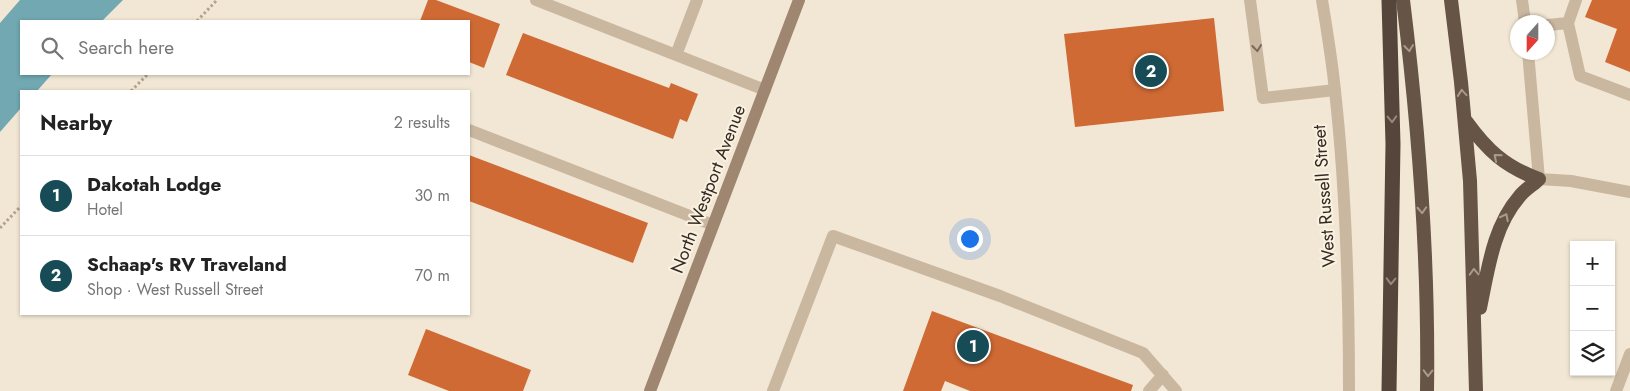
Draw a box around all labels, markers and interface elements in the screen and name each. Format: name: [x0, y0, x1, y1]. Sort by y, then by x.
north arrow: [1510, 15, 1555, 60]
search box: [20, 20, 470, 75]
icon: search: [38, 34, 66, 62]
text: Search here: [78, 34, 174, 61]
one-way arrow: [1251, 44, 1261, 53]
one-way arrow: [1403, 45, 1414, 53]
pin: 2: [1135, 52, 1167, 90]
one-way arrow: [1457, 88, 1468, 96]
street label: North Westport Avenue: [664, 101, 752, 277]
text: Nearby: [40, 108, 112, 138]
text: 2 results: [394, 111, 450, 134]
one-way arrow: [1387, 115, 1397, 123]
street label: West Russell Street: [1306, 123, 1342, 268]
one-way arrow: [1493, 153, 1502, 162]
text: Dakotah Lodge: [87, 171, 221, 198]
text: 1: [52, 184, 60, 207]
text: 30 m: [414, 184, 450, 207]
text: Hotel: [87, 198, 123, 221]
one-way arrow: [1417, 207, 1428, 215]
one-way arrow: [1499, 214, 1509, 223]
your location: [957, 226, 983, 252]
map controls: [1570, 241, 1615, 376]
button: +: [1570, 241, 1615, 286]
text: Schaap's RV Traveland: [87, 251, 287, 278]
text: 2: [51, 264, 61, 287]
text: 70 m: [415, 264, 450, 287]
one-way arrow: [1468, 268, 1479, 276]
text: Shop · West Russell Street: [87, 278, 263, 301]
one-way arrow: [1386, 278, 1396, 285]
button: −: [1570, 286, 1615, 331]
pin: 1: [957, 327, 989, 365]
button: layers: [1570, 331, 1615, 376]
one-way arrow: [1423, 369, 1433, 377]

